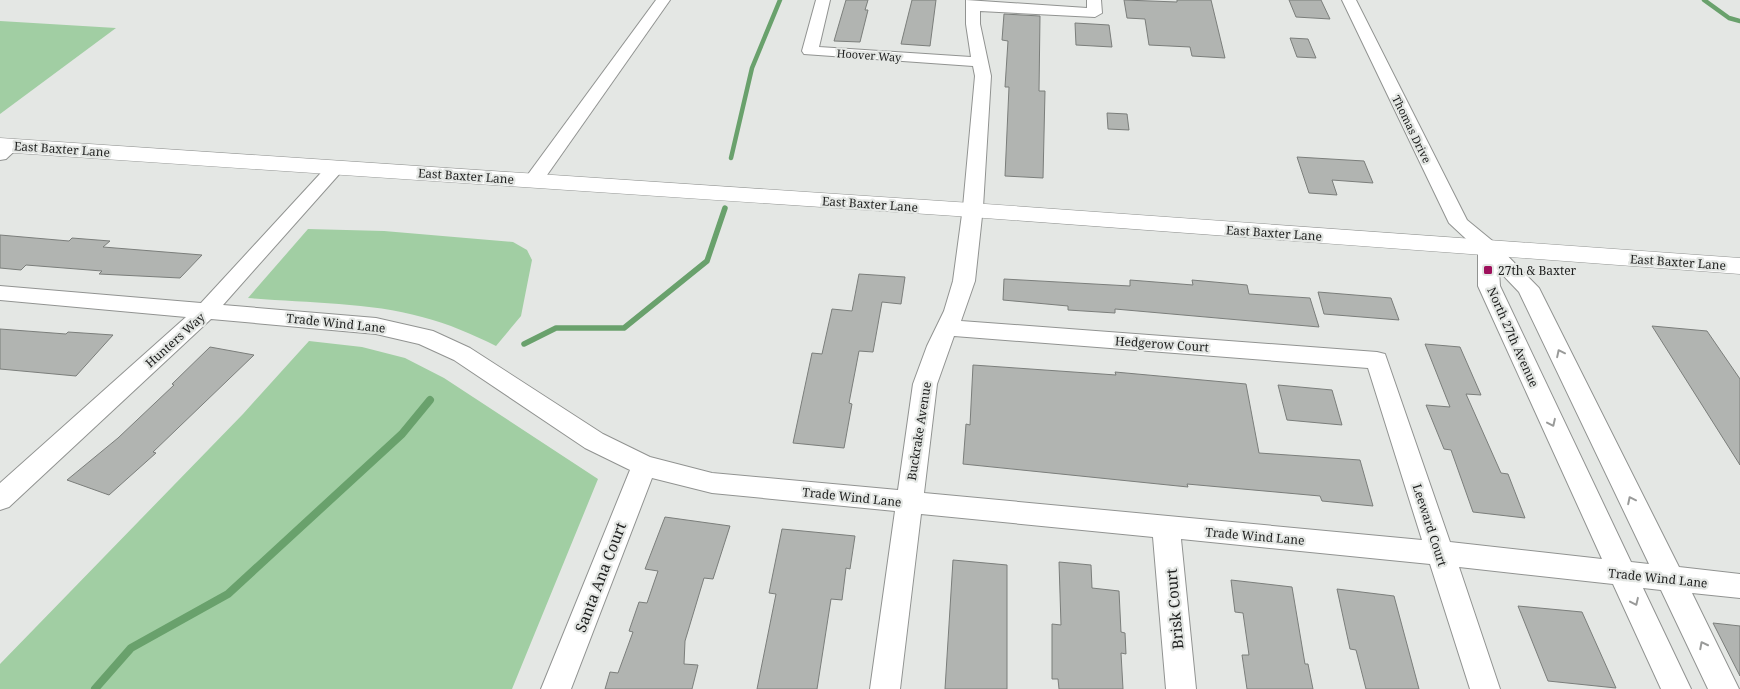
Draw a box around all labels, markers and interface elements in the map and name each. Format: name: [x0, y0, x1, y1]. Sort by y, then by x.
street label: Hoover Way: [836, 45, 903, 65]
street label: Thomas Drive: [1389, 93, 1435, 165]
street label: East Baxter Lane: [13, 137, 111, 161]
street label: East Baxter Lane: [417, 164, 515, 188]
street label: East Baxter Lane: [821, 192, 919, 216]
street label: East Baxter Lane: [1225, 221, 1323, 245]
street label: East Baxter Lane: [1629, 250, 1727, 274]
place label: 27th & Baxter: [1498, 262, 1577, 279]
marker: 27th & Baxter: [1482, 264, 1494, 276]
street label: North 27th Avenue: [1483, 284, 1543, 390]
street label: Hunters Way: [142, 309, 209, 371]
street label: Trade Wind Lane: [286, 309, 386, 337]
street label: Hedgerow Court: [1115, 332, 1209, 356]
one-way arrow: [1556, 350, 1566, 359]
street label: Buckrake Avenue: [903, 380, 935, 482]
one-way arrow: [1546, 418, 1556, 427]
street label: Leeward Court: [1409, 482, 1451, 568]
street label: Trade Wind Lane: [802, 483, 902, 511]
one-way arrow: [1627, 496, 1637, 505]
street label: Santa Ana Court: [570, 519, 630, 635]
street label: Trade Wind Lane: [1205, 523, 1305, 549]
street label: Trade Wind Lane: [1608, 564, 1708, 592]
street label: Brisk Court: [1161, 568, 1187, 650]
one-way arrow: [1629, 597, 1640, 606]
one-way arrow: [1699, 642, 1709, 651]

